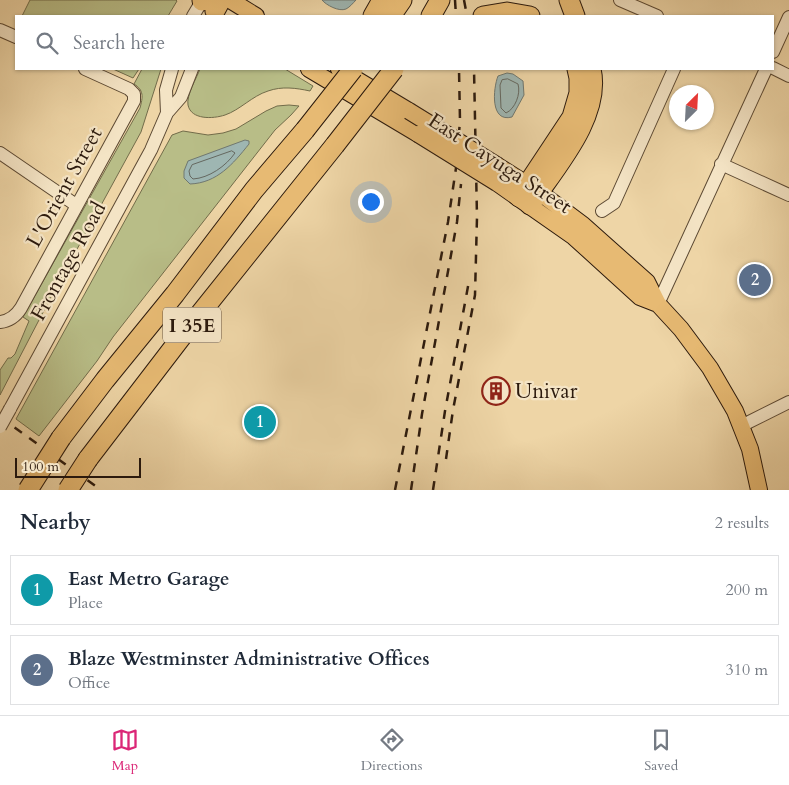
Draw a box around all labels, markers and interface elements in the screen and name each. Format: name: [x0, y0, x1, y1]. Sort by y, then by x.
search box: [15, 15, 774, 70]
icon: search: [33, 29, 61, 57]
text: Search here: [73, 30, 165, 56]
north arrow: [669, 85, 714, 130]
street label: East Cayuga Street: [422, 106, 578, 221]
street label: L'Orient Street: [19, 122, 110, 253]
your location: [358, 189, 384, 215]
street label: Frontage Road: [24, 197, 113, 326]
pin: 2: [739, 261, 771, 299]
road number: I 35E: [163, 308, 221, 342]
building icon: Univar: [481, 376, 511, 406]
place label: Univar: [515, 377, 578, 406]
pin: 1: [244, 403, 276, 441]
scale bar: [15, 455, 141, 478]
text: 100 m: [22, 457, 59, 476]
text: Nearby: [20, 508, 91, 537]
text: 2 results: [715, 512, 769, 534]
text: East Metro Garage: [68, 566, 229, 592]
text: 1: [33, 579, 41, 601]
text: 200 m: [726, 579, 768, 601]
text: Place: [68, 592, 103, 614]
text: Blaze Westminster Administrative Offices: [68, 646, 429, 672]
text: 2: [33, 659, 41, 681]
text: 310 m: [726, 659, 768, 681]
text: Office: [68, 672, 110, 694]
tab: Map: [111, 726, 139, 775]
tab: Directions: [361, 726, 422, 775]
tab: Saved: [644, 726, 678, 775]

